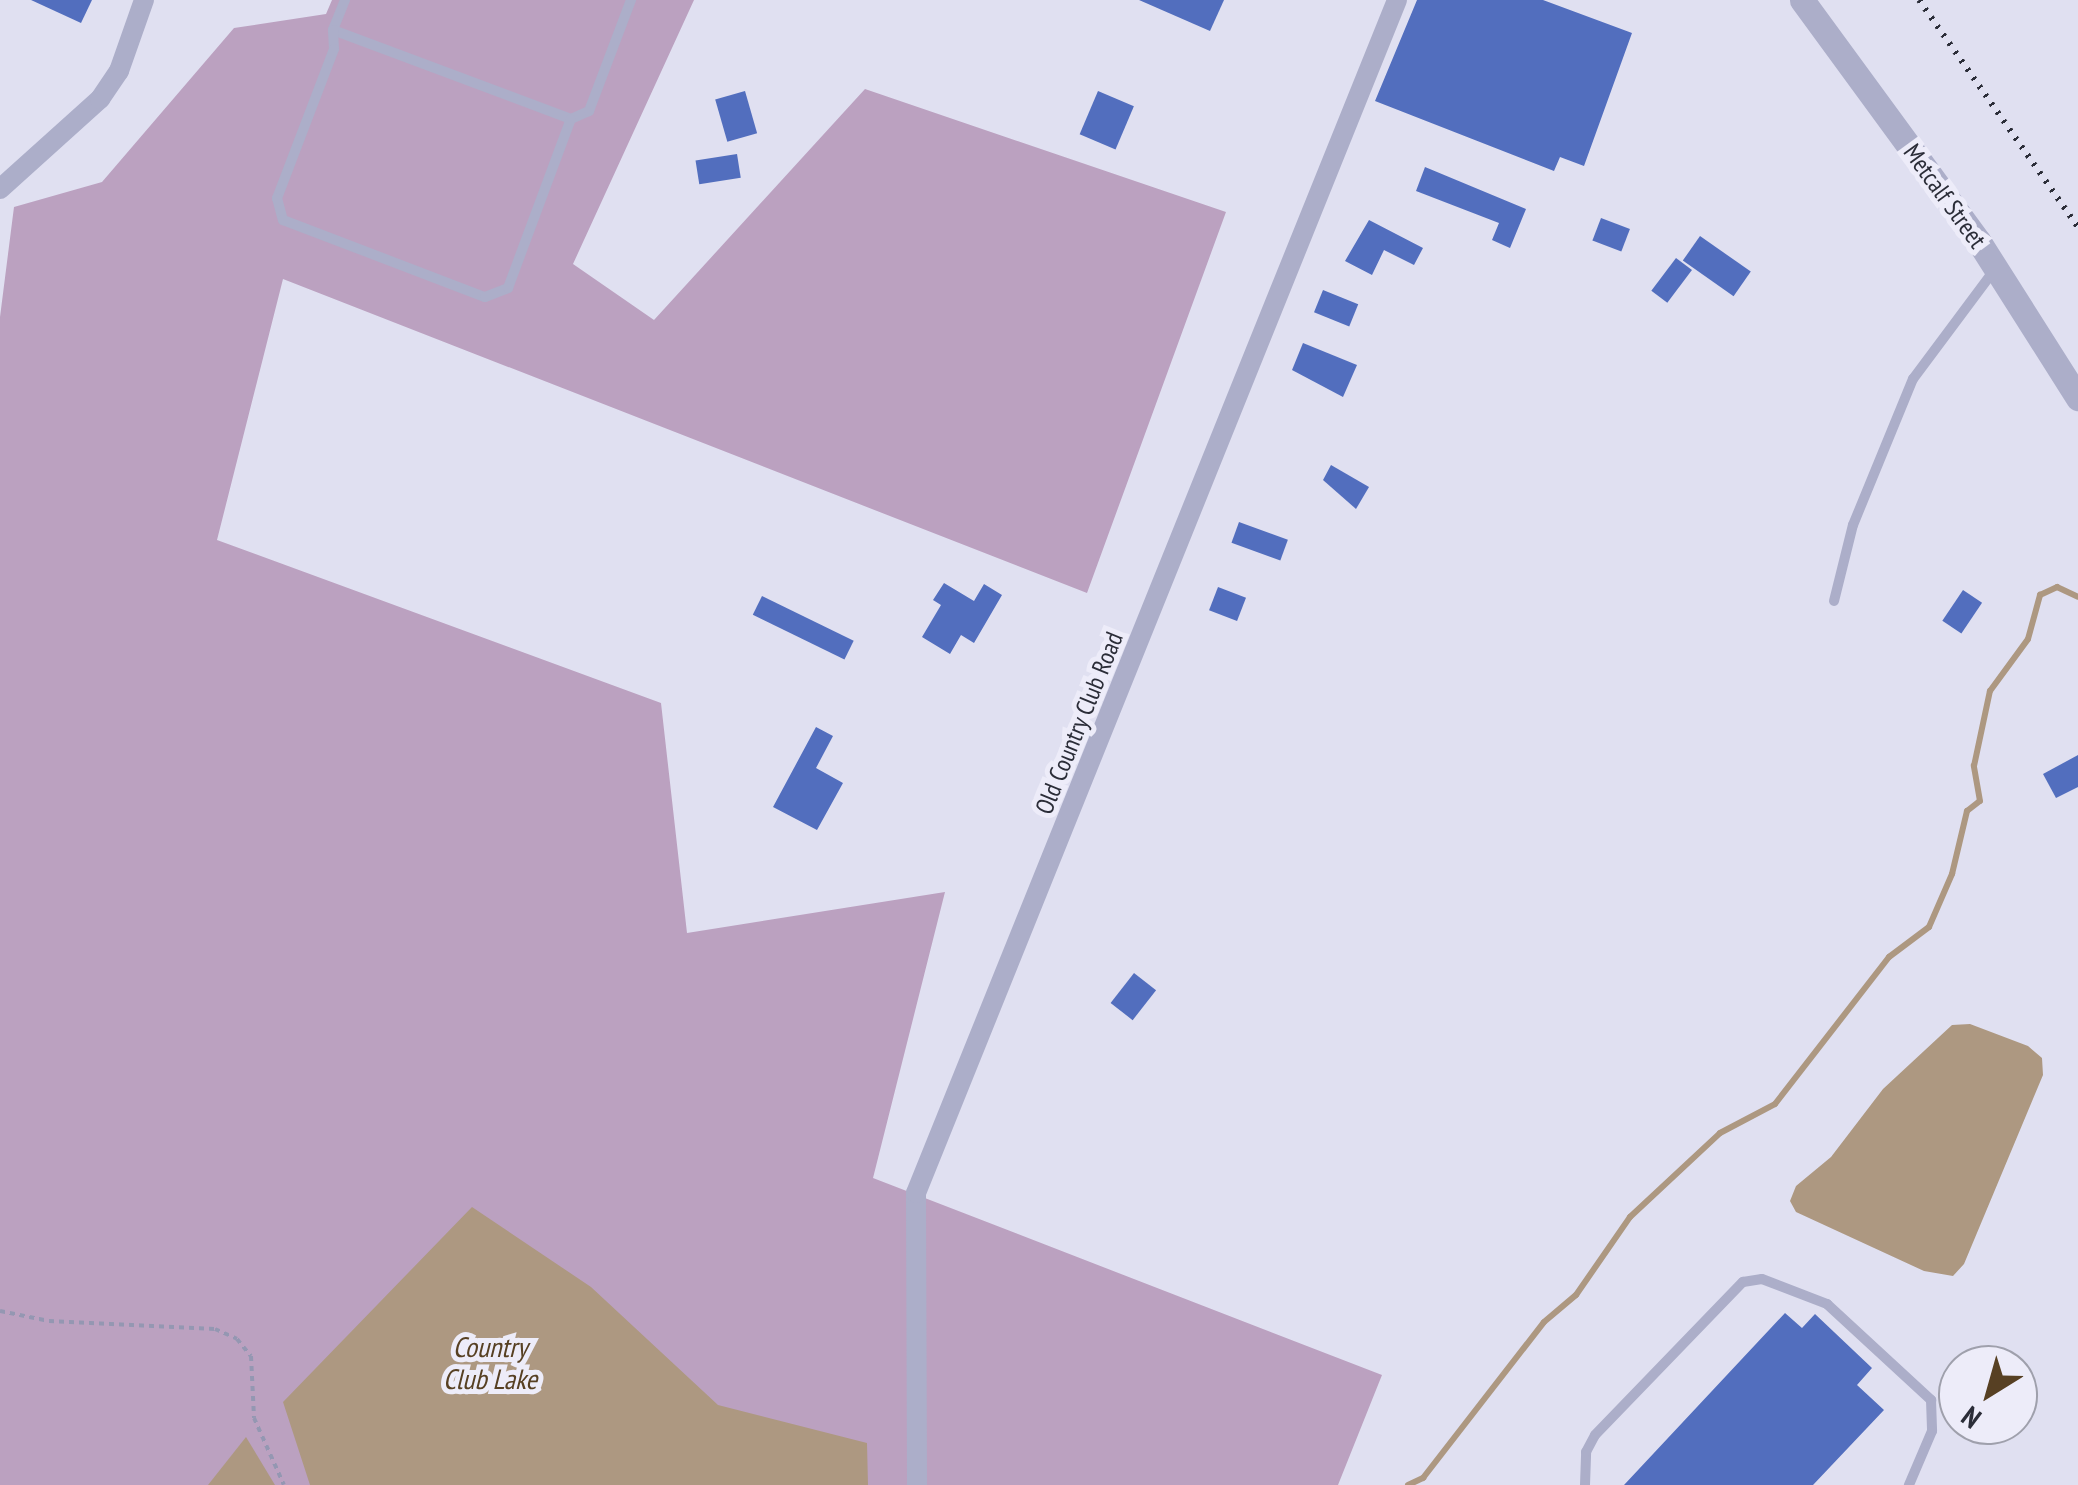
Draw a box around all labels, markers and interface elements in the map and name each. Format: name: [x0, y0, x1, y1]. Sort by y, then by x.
street label: Metcalf Street: [1897, 138, 1993, 254]
street label: Old Country Club Road: [1029, 627, 1129, 819]
water label: Country Club Lake: [443, 1330, 537, 1396]
north arrow: [1938, 1345, 2038, 1445]
text: N: [1954, 1398, 1988, 1437]

